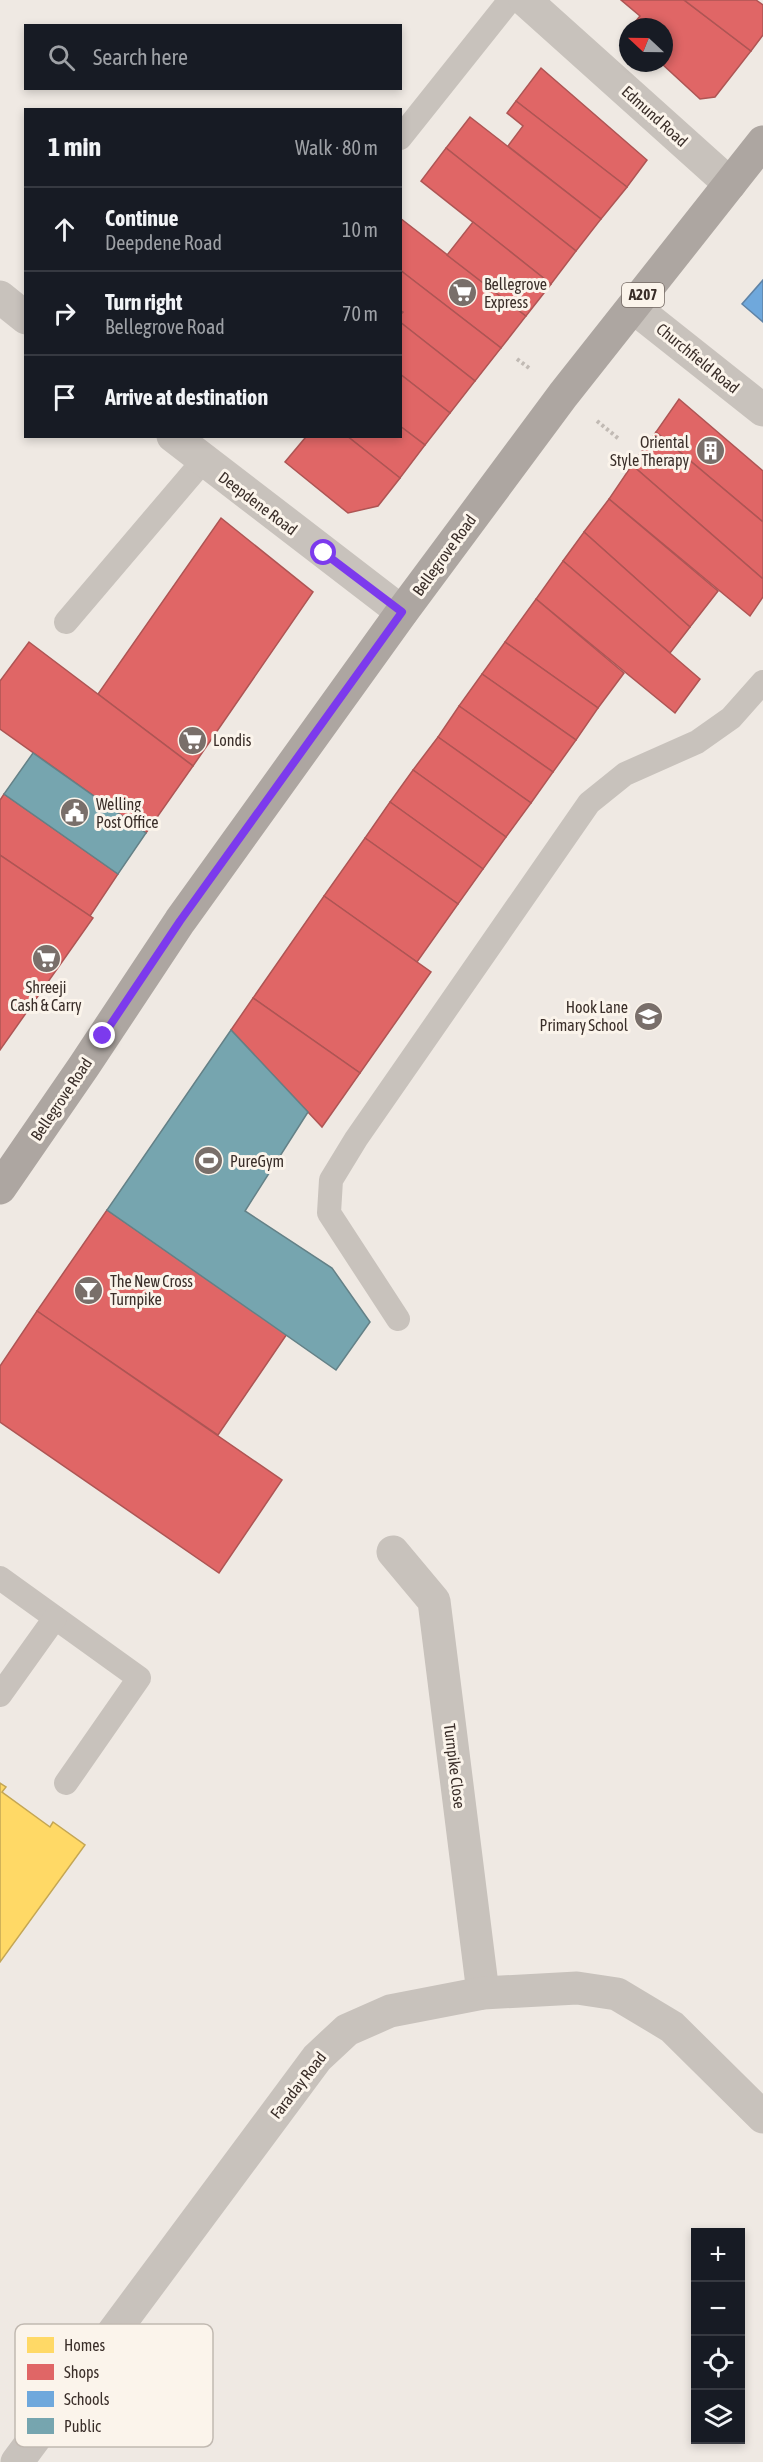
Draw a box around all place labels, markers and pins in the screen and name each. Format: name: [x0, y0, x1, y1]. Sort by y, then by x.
place label: Bellegrove Express: [484, 275, 547, 312]
supermarket icon: Bellegrove Express: [447, 277, 479, 309]
place label: Oriental Style Therapy: [610, 433, 690, 470]
building icon: Oriental Style Therapy: [694, 435, 726, 467]
supermarket icon: Londis: [176, 724, 208, 756]
place label: Londis: [213, 731, 252, 749]
place label: Welling Post Office: [96, 795, 159, 831]
public building icon: Welling Post Office: [59, 797, 91, 829]
supermarket icon: Shreeji Cash & Carry: [30, 943, 62, 975]
place label: Shreeji Cash & Carry: [10, 978, 82, 1015]
place label: Hook Lane Primary School: [540, 998, 629, 1035]
school or university icon: Hook Lane Primary School: [633, 1000, 665, 1032]
sports icon: PureGym: [193, 1145, 225, 1177]
place label: PureGym: [230, 1152, 284, 1171]
place label: The New Cross Turnpike: [110, 1272, 193, 1309]
bar icon: The New Cross Turnpike: [73, 1274, 105, 1306]

